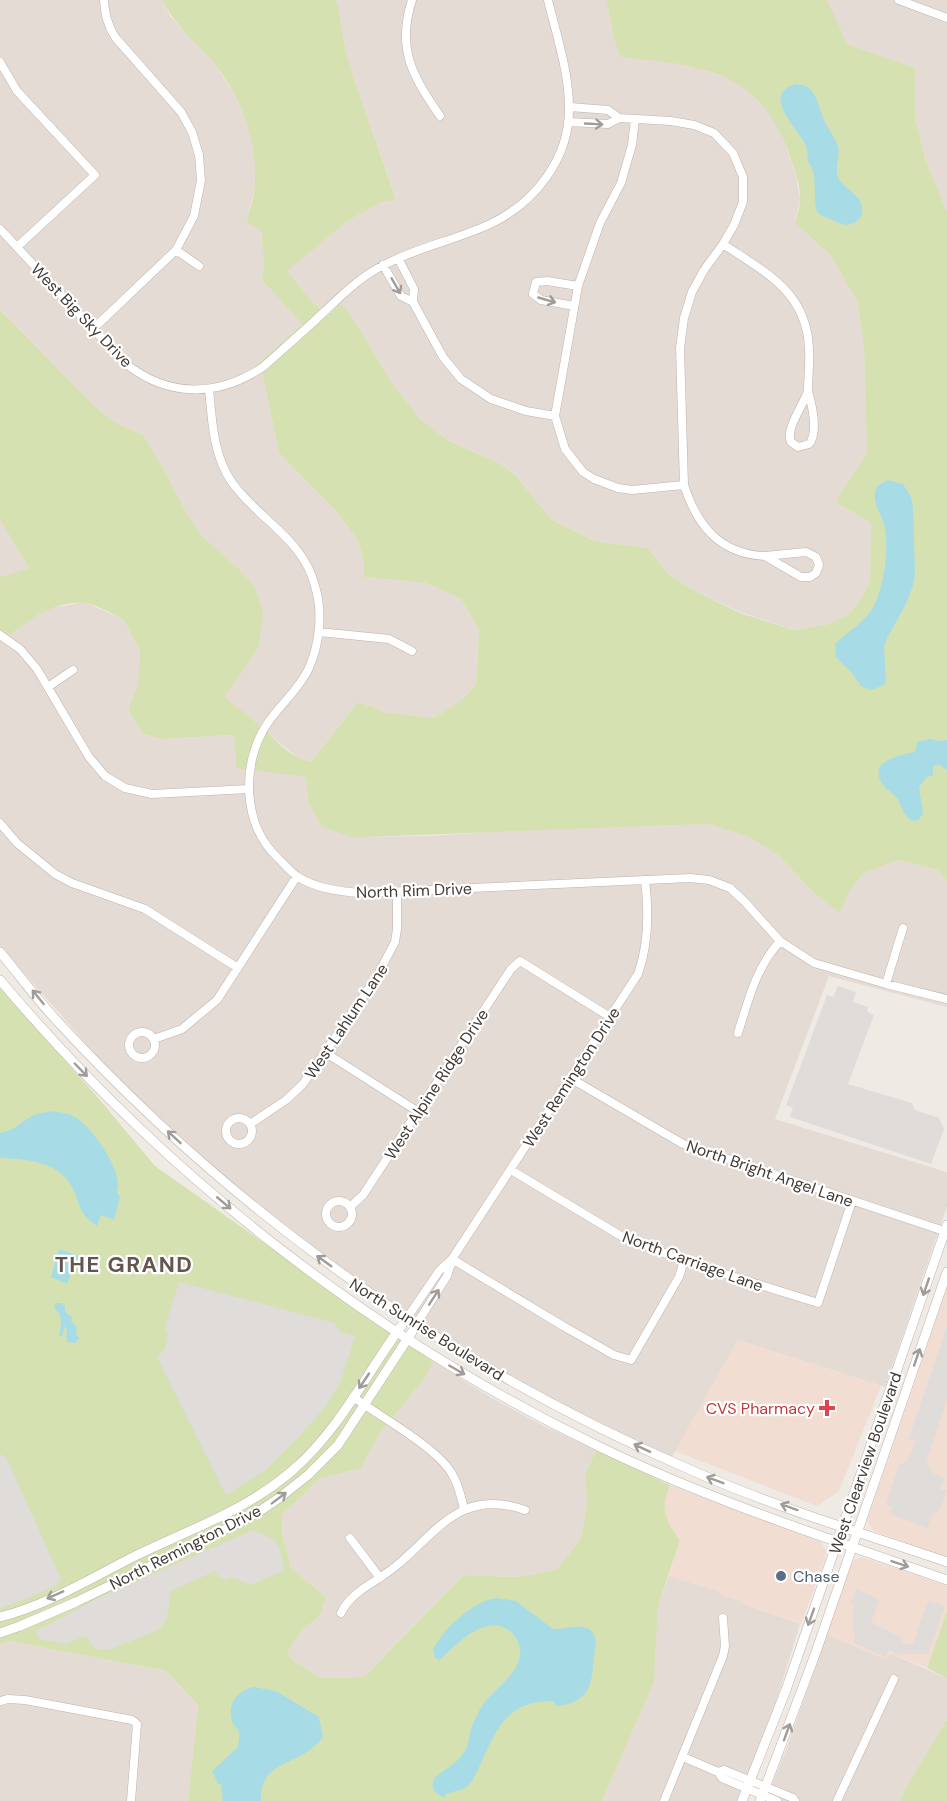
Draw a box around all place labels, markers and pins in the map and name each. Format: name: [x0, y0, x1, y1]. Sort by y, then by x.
place label: CVS Pharmacy: [706, 1398, 815, 1419]
marker: CVS Pharmacy: [820, 1401, 834, 1415]
place label: Chase: [793, 1566, 840, 1587]
marker: Chase: [774, 1569, 788, 1583]

